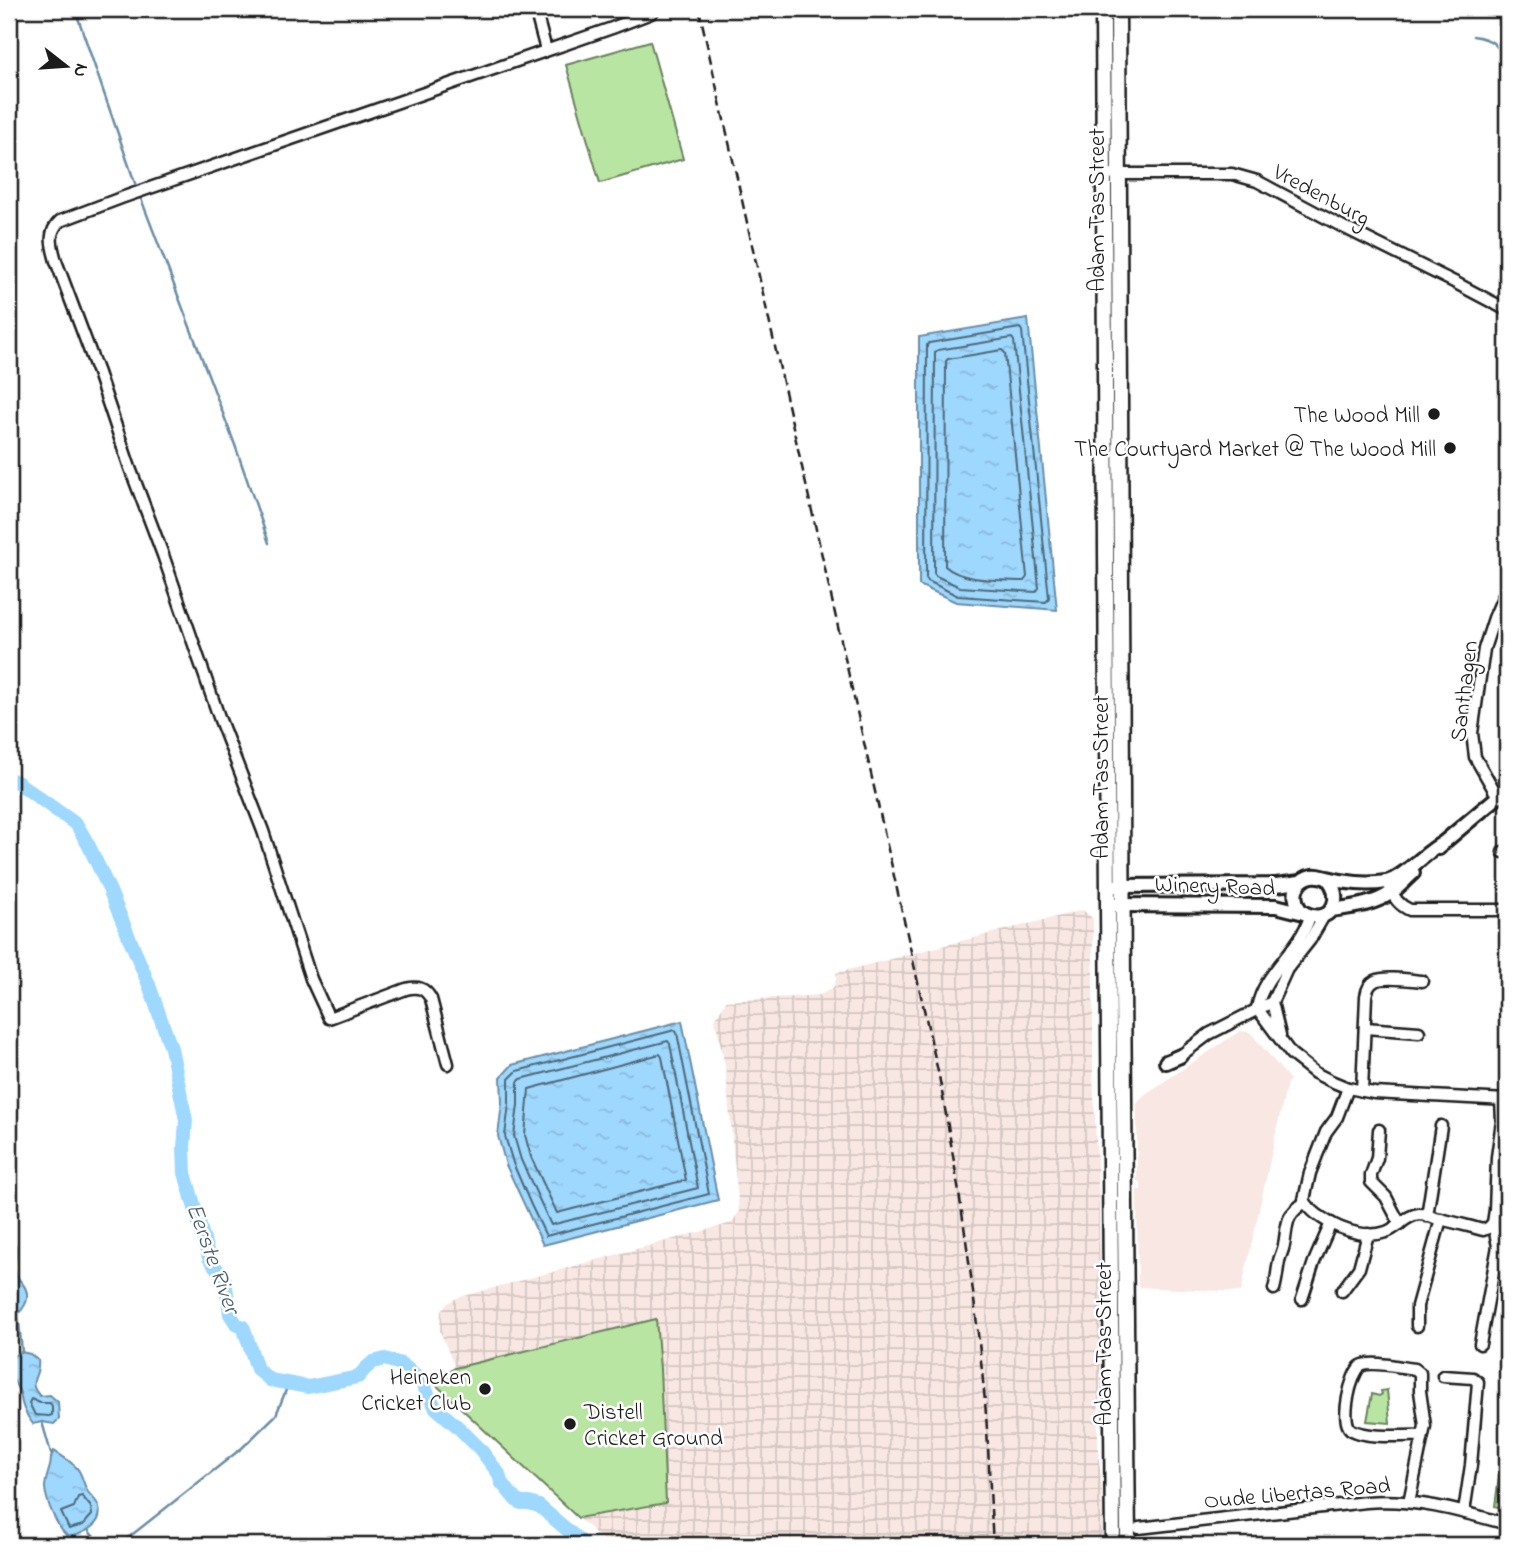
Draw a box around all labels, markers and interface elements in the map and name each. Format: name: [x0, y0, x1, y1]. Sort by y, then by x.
north arrow: [32, 32, 102, 102]
text: N: [65, 60, 95, 80]
street label: Adam Tas Street: [1082, 128, 1115, 292]
street label: Vredenburg: [1265, 156, 1375, 236]
place label: The Wood Mill: [1294, 400, 1420, 433]
marker: The Wood Mill: [1426, 406, 1442, 422]
place label: The Courtyard Market @ The Wood Mill: [1074, 434, 1436, 469]
marker: The Courtyard Market @ The Wood Mill: [1442, 440, 1458, 456]
street label: Santhagen: [1443, 639, 1489, 744]
street label: Adam Tas Street: [1086, 695, 1119, 859]
street label: Winery Road: [1154, 869, 1276, 908]
water label: Eerste River: [175, 1199, 249, 1322]
street label: Adam Tas Street: [1089, 1262, 1122, 1426]
place label: Heineken Cricket Club: [361, 1362, 471, 1421]
marker: Heineken Cricket Club: [477, 1381, 493, 1397]
place label: Distell Cricket Ground: [583, 1397, 723, 1456]
marker: Distell Cricket Ground: [562, 1416, 578, 1432]
street label: Oude Libertas Road: [1203, 1470, 1392, 1519]

